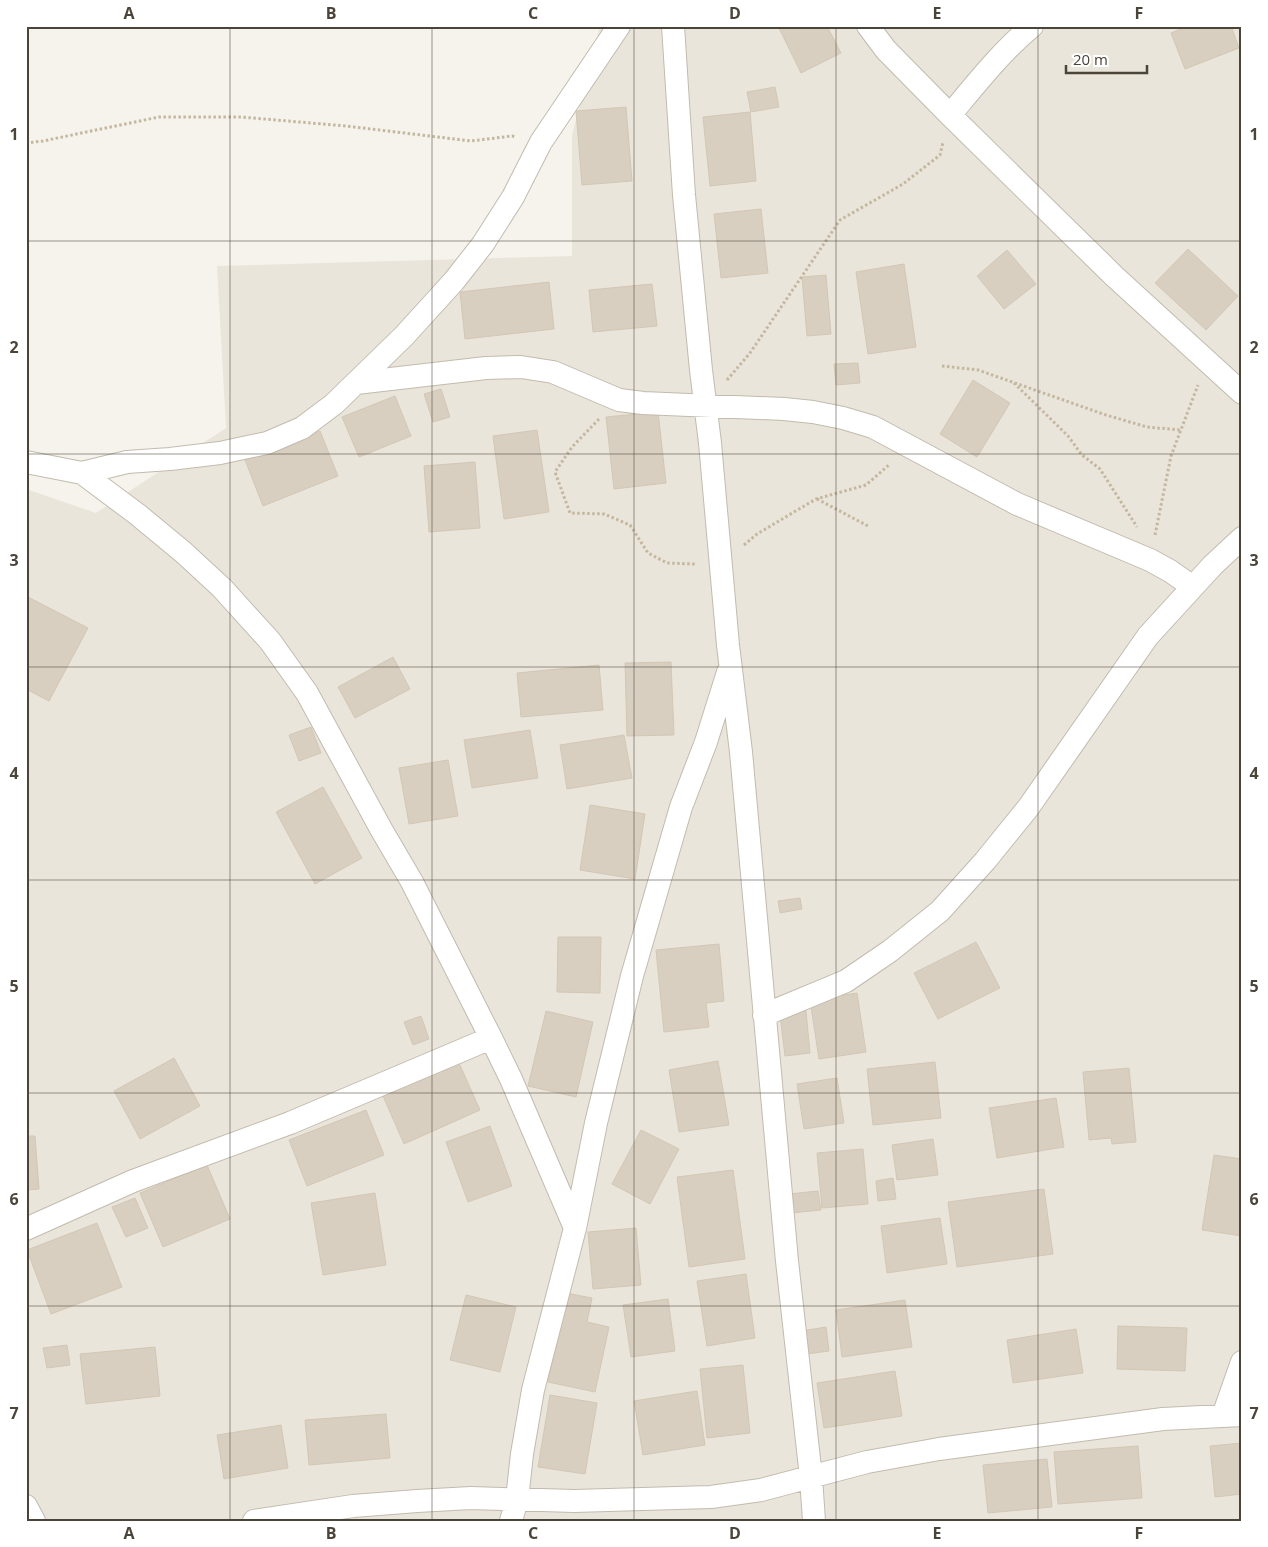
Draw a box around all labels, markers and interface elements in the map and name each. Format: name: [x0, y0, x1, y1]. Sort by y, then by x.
text: A: [123, 2, 135, 24]
text: B: [326, 2, 336, 24]
text: C: [528, 2, 538, 24]
text: D: [729, 2, 741, 24]
text: E: [933, 2, 942, 24]
text: F: [1135, 2, 1143, 24]
scale bar: [1066, 42, 1147, 74]
text: 20 m: [1073, 49, 1108, 69]
text: 1: [9, 123, 19, 145]
text: 1: [1249, 123, 1259, 145]
text: 2: [9, 336, 19, 358]
text: 2: [1249, 336, 1259, 358]
text: 3: [9, 549, 19, 571]
text: 3: [1249, 549, 1259, 571]
text: 4: [9, 762, 19, 784]
text: 4: [1249, 762, 1259, 784]
text: 5: [9, 975, 19, 997]
text: 5: [1249, 975, 1259, 997]
text: 6: [9, 1188, 19, 1210]
text: 6: [1249, 1188, 1259, 1210]
text: 7: [9, 1402, 19, 1424]
text: 7: [1249, 1402, 1259, 1424]
text: A: [123, 1522, 135, 1544]
text: B: [326, 1522, 336, 1544]
text: C: [528, 1522, 538, 1544]
text: D: [729, 1522, 741, 1544]
text: E: [933, 1522, 942, 1544]
text: F: [1135, 1522, 1143, 1544]

